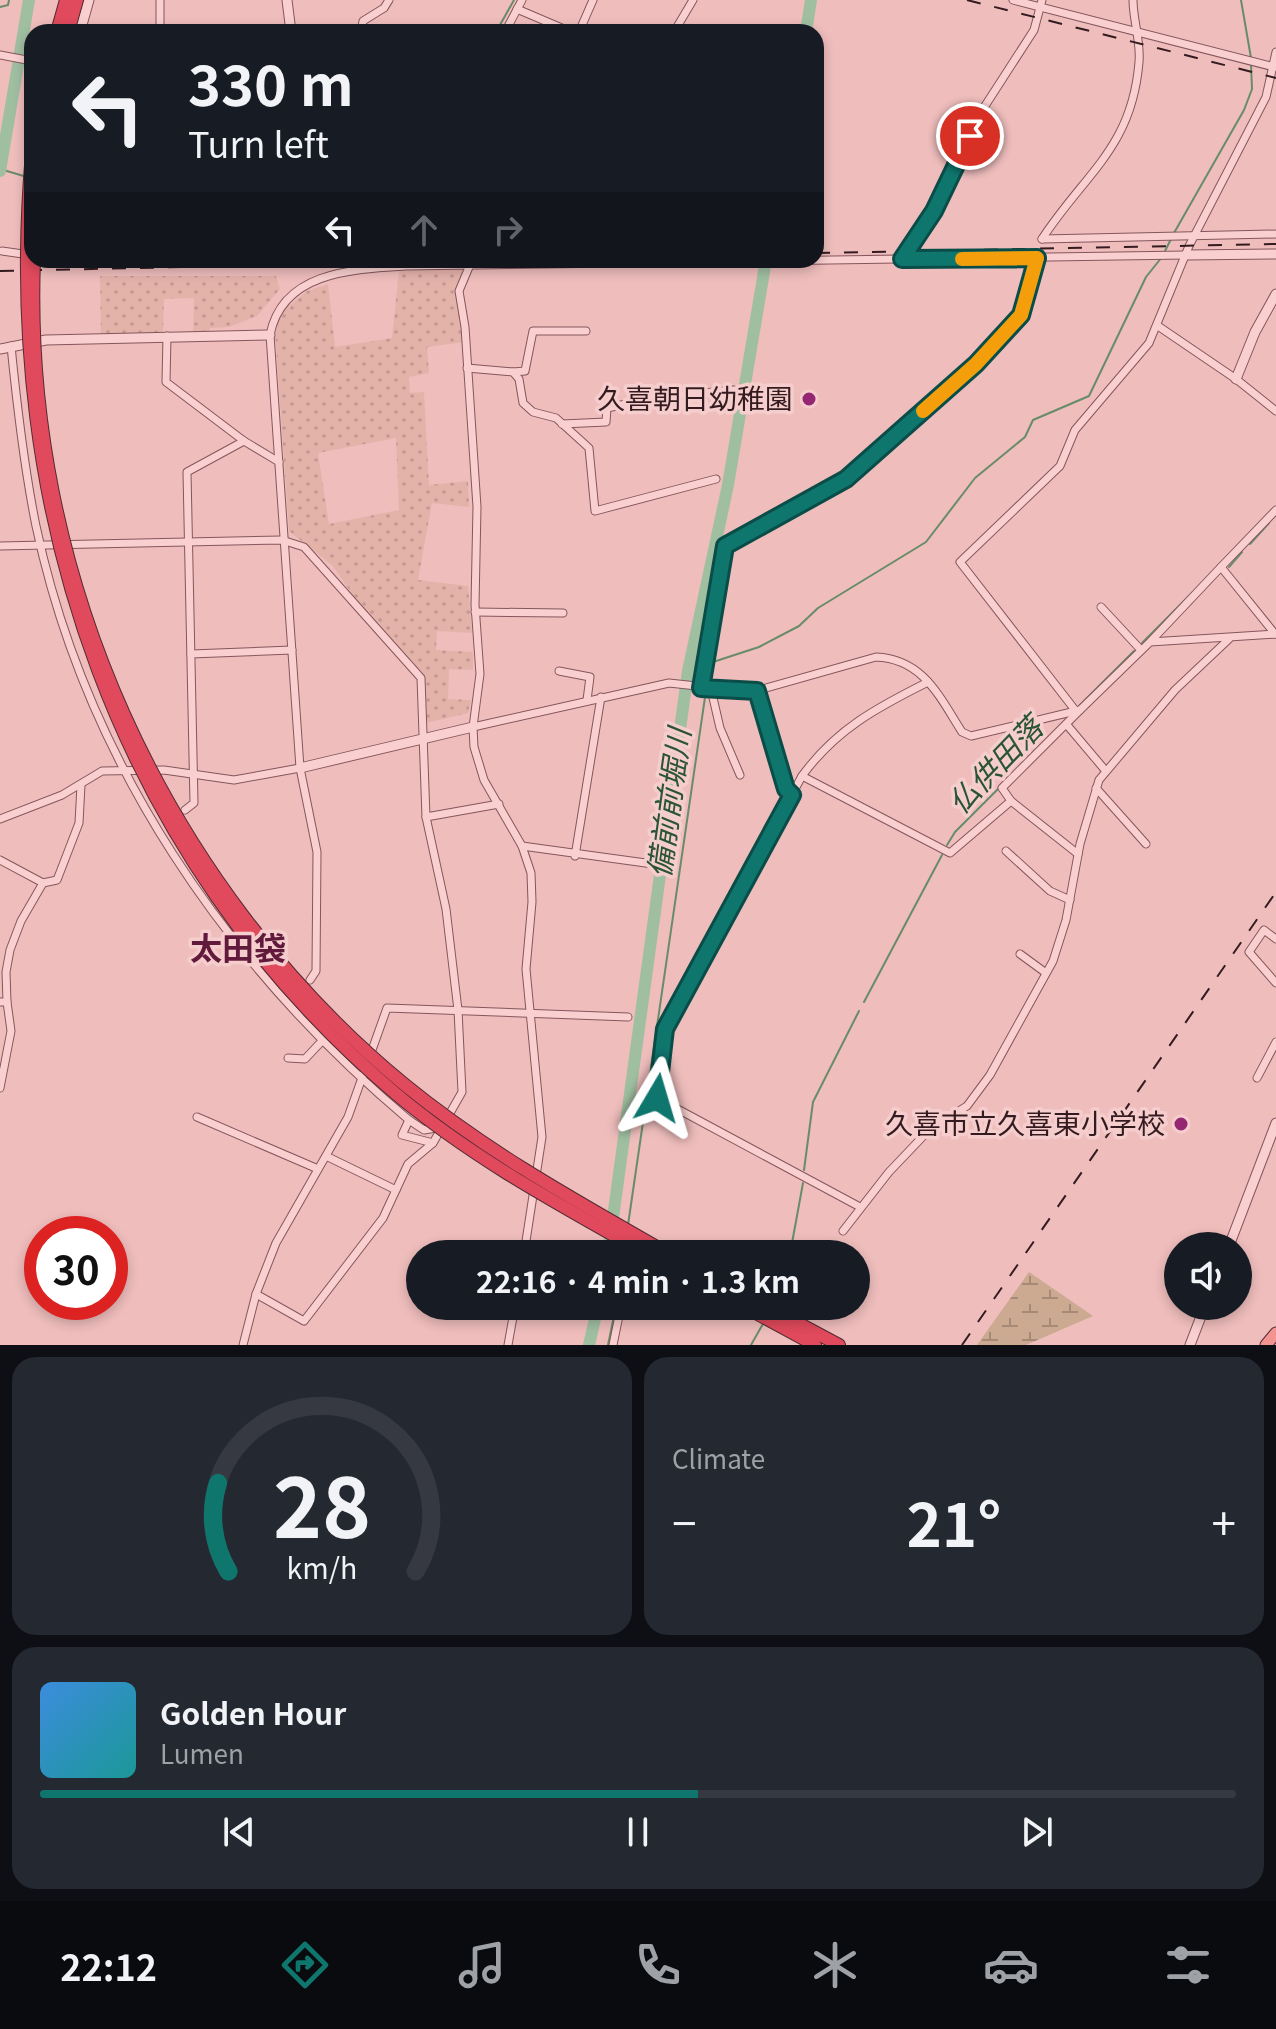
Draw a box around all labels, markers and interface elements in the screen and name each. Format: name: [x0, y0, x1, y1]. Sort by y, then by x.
text: 330 m: [188, 41, 354, 122]
icon: left: [56, 56, 160, 160]
pin: [936, 102, 1004, 170]
icon: arrive: [948, 114, 992, 158]
text: Turn left: [188, 116, 329, 168]
icon: left: [318, 208, 362, 252]
icon: ahead: [402, 208, 446, 252]
icon: right: [486, 208, 530, 252]
place label: 久喜朝日幼稚園: [597, 377, 793, 417]
marker: 久喜朝日幼稚園: [800, 390, 818, 408]
water label: 仏供田落: [936, 703, 1054, 822]
water label: 備前前堀川: [635, 722, 700, 880]
district label: 太田袋: [190, 923, 286, 969]
position arrow: [615, 1056, 699, 1140]
place label: 久喜市立久喜東小学校: [885, 1102, 1165, 1142]
marker: 久喜市立久喜東小学校: [1172, 1115, 1190, 1133]
speed limit sign: 30: [24, 1216, 128, 1320]
map controls: [1164, 1232, 1252, 1320]
button: sound: [1164, 1232, 1252, 1320]
text: 22:16 · 4 min · 1.3 km: [476, 1258, 800, 1302]
text: Climate: [672, 1439, 765, 1476]
text: 28: [273, 1441, 371, 1562]
text: 21°: [906, 1477, 1002, 1564]
text: −: [672, 1489, 696, 1553]
text: +: [1212, 1489, 1236, 1553]
text: km/h: [287, 1546, 357, 1587]
text: Golden Hour: [160, 1690, 346, 1734]
text: Lumen: [160, 1734, 244, 1771]
icon: previous: [217, 1810, 261, 1854]
icon: pause: [616, 1810, 660, 1854]
icon: next: [1015, 1810, 1059, 1854]
icon: directions: [277, 1937, 333, 1993]
icon: music: [454, 1937, 510, 1993]
icon: phone: [630, 1937, 686, 1993]
icon: climate: [807, 1937, 863, 1993]
icon: car: [983, 1937, 1039, 1993]
icon: filters: [1160, 1937, 1216, 1993]
text: 22:12: [60, 1939, 157, 1991]

